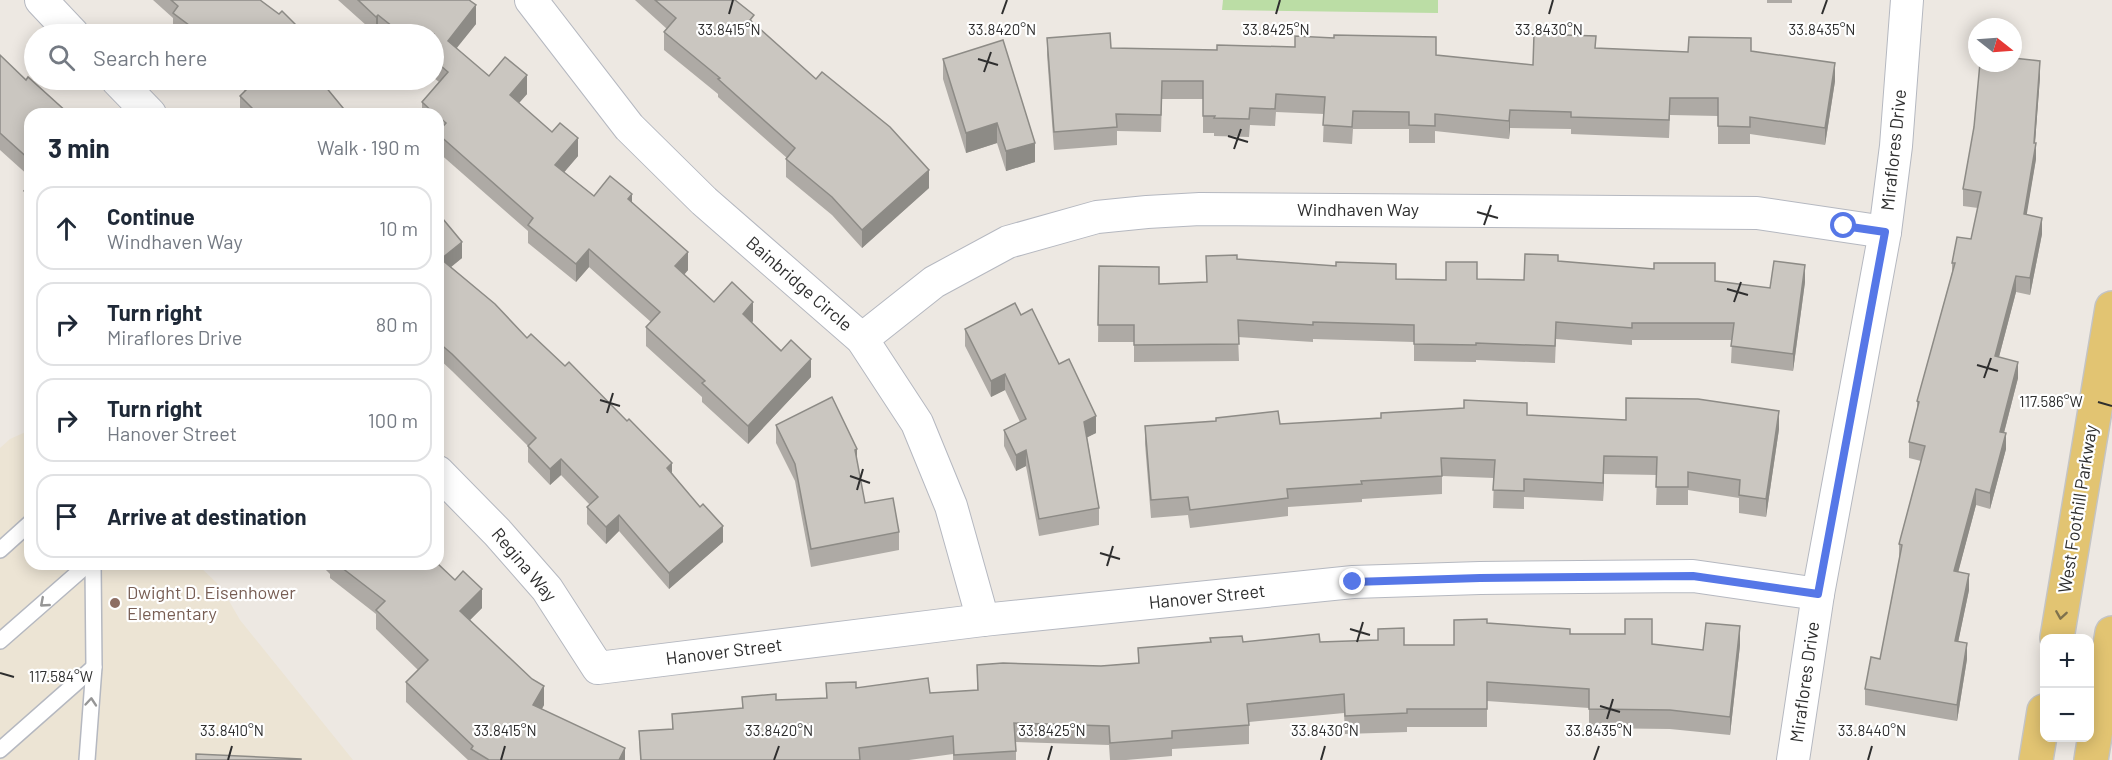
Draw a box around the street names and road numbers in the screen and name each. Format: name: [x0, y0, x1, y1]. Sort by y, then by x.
street label: Miraflores Drive: [1876, 88, 1910, 212]
street label: Windhaven Way: [1297, 198, 1419, 220]
street label: Bainbridge Circle: [742, 231, 857, 335]
street label: West Foothill Parkway: [2053, 423, 2101, 595]
street label: Regina Way: [488, 523, 562, 606]
street label: Hanover Street: [1147, 579, 1266, 613]
street label: Miraflores Drive: [1785, 620, 1823, 744]
street label: Hanover Street: [664, 633, 783, 669]

